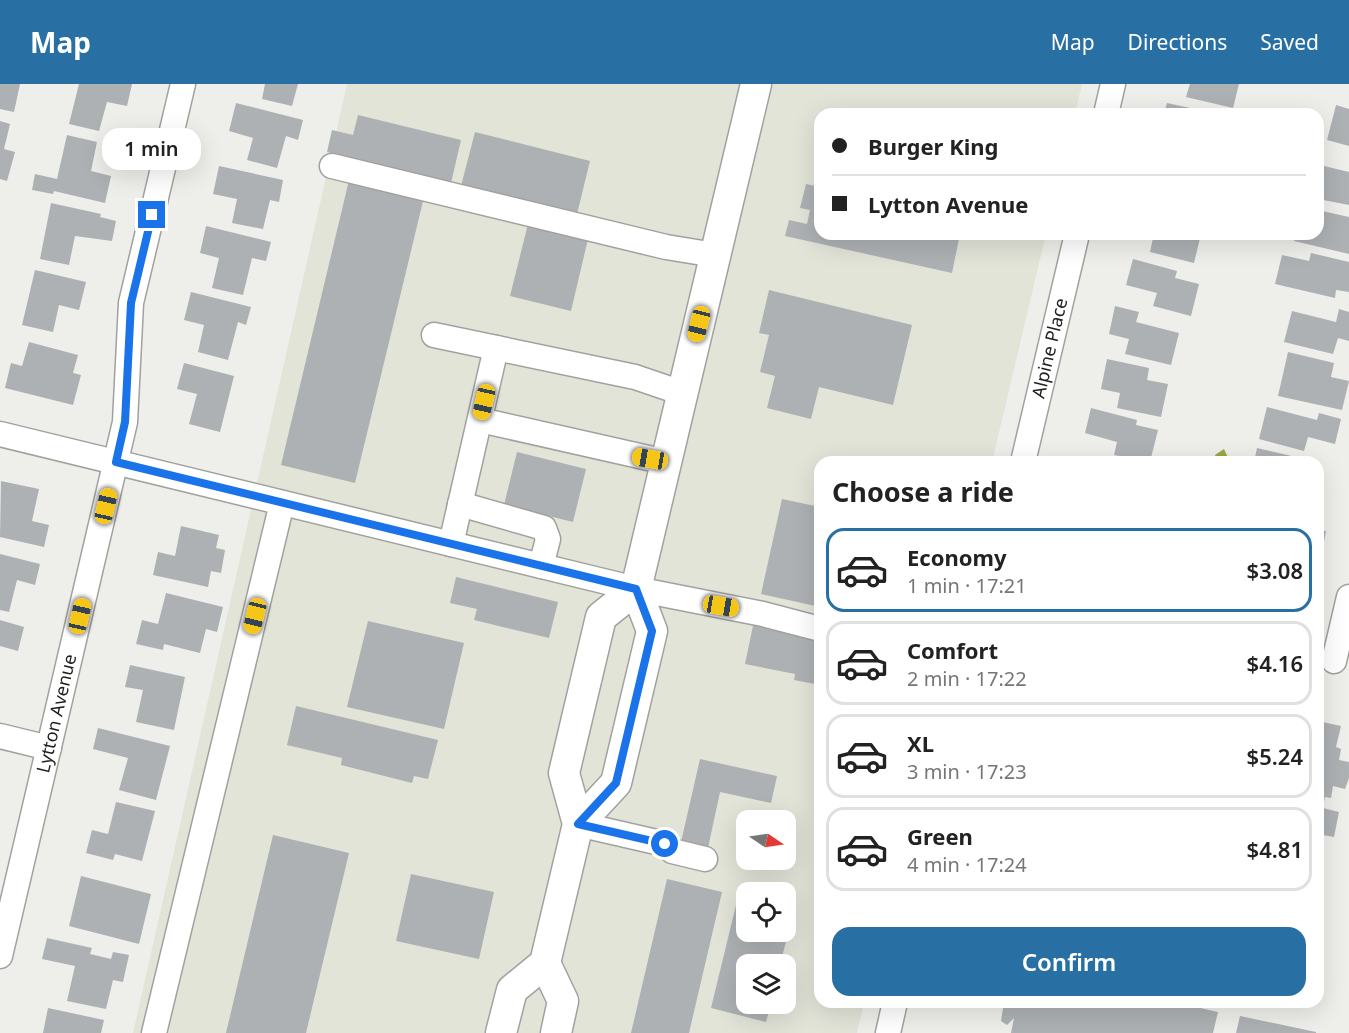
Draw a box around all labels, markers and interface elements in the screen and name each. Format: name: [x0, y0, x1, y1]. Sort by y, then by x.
text: Map: [30, 23, 91, 61]
text: Map: [1051, 28, 1095, 56]
text: Directions: [1128, 28, 1227, 56]
text: Saved: [1260, 28, 1319, 56]
callout: 1 min: [102, 128, 201, 170]
text: Burger King: [868, 131, 999, 161]
text: 1 min: [124, 135, 179, 162]
text: Lytton Avenue: [868, 189, 1028, 219]
route end: [138, 201, 165, 228]
street label: Alpine Place: [1026, 295, 1072, 400]
car: [686, 304, 712, 344]
car: [471, 382, 497, 422]
car: [631, 447, 669, 471]
text: Choose a ride: [832, 473, 1014, 510]
car: [93, 486, 119, 526]
text: Economy: [907, 542, 1006, 572]
icon: car: [835, 543, 889, 597]
text: $3.08: [1247, 555, 1303, 585]
text: 1 min · 17:21: [907, 572, 1027, 599]
car: [702, 594, 740, 618]
car: [67, 596, 93, 636]
car: [242, 596, 268, 636]
text: Comfort: [907, 635, 998, 665]
icon: car: [835, 636, 889, 690]
text: $4.16: [1247, 648, 1303, 678]
street label: Lytton Avenue: [30, 651, 81, 775]
text: 2 min · 17:22: [907, 665, 1027, 692]
text: XL: [907, 728, 934, 758]
icon: car: [835, 729, 889, 783]
text: $5.24: [1247, 741, 1303, 771]
text: 3 min · 17:23: [907, 758, 1027, 785]
north arrow: [736, 810, 796, 870]
map controls: [736, 810, 796, 1014]
text: Green: [907, 821, 973, 851]
icon: car: [835, 822, 889, 876]
route start: [651, 830, 678, 857]
text: $4.81: [1247, 834, 1303, 864]
text: 4 min · 17:24: [907, 851, 1027, 878]
button: locate: [736, 882, 796, 942]
button: Confirm: [832, 927, 1306, 996]
button: layers: [736, 954, 796, 1014]

